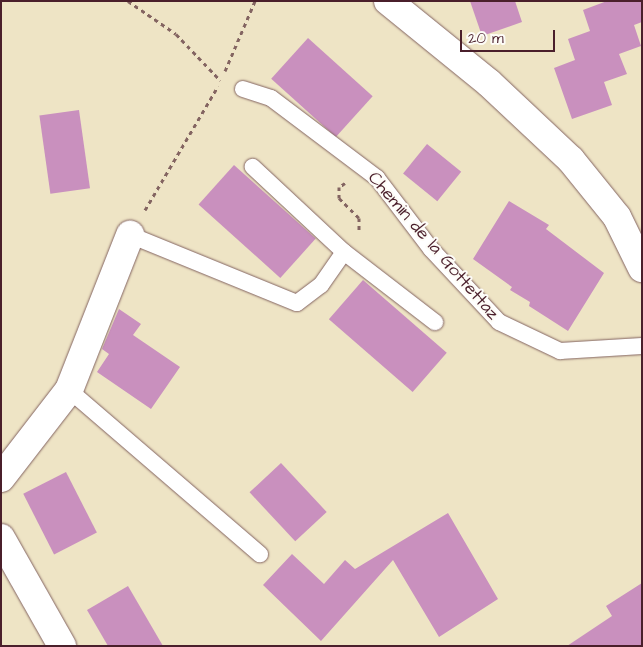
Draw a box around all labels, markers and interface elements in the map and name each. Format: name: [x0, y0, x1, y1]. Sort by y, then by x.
scale bar: [463, 20, 558, 52]
text: 20 m: [468, 28, 504, 49]
street label: Chemin de la Gottettaz: [363, 168, 503, 324]

